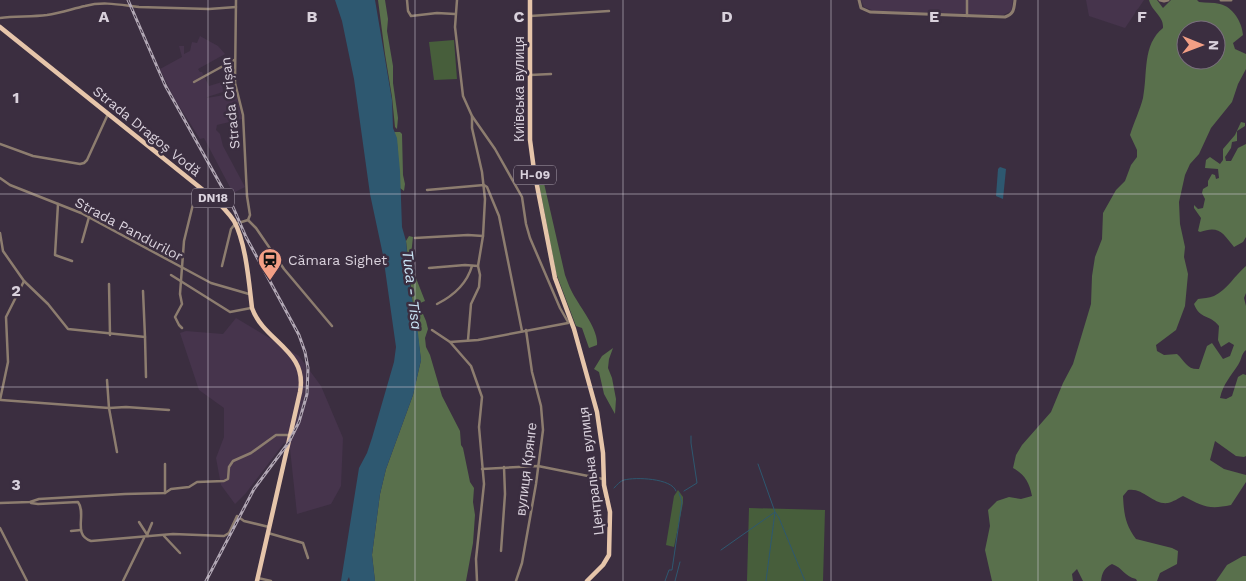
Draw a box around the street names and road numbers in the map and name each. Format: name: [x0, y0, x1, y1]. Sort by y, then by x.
street label: Київська вулиця: [511, 36, 527, 142]
street label: Strada Crișan: [217, 56, 244, 150]
street label: Strada Dragoș Vodă: [89, 83, 204, 180]
road number: Н-09: [514, 166, 556, 184]
road number: DN18: [192, 188, 234, 208]
street label: Strada Pandurilor: [72, 194, 186, 264]
street label: Центральна вулиця: [575, 406, 607, 536]
street label: вулиця Крянге: [512, 421, 540, 517]

